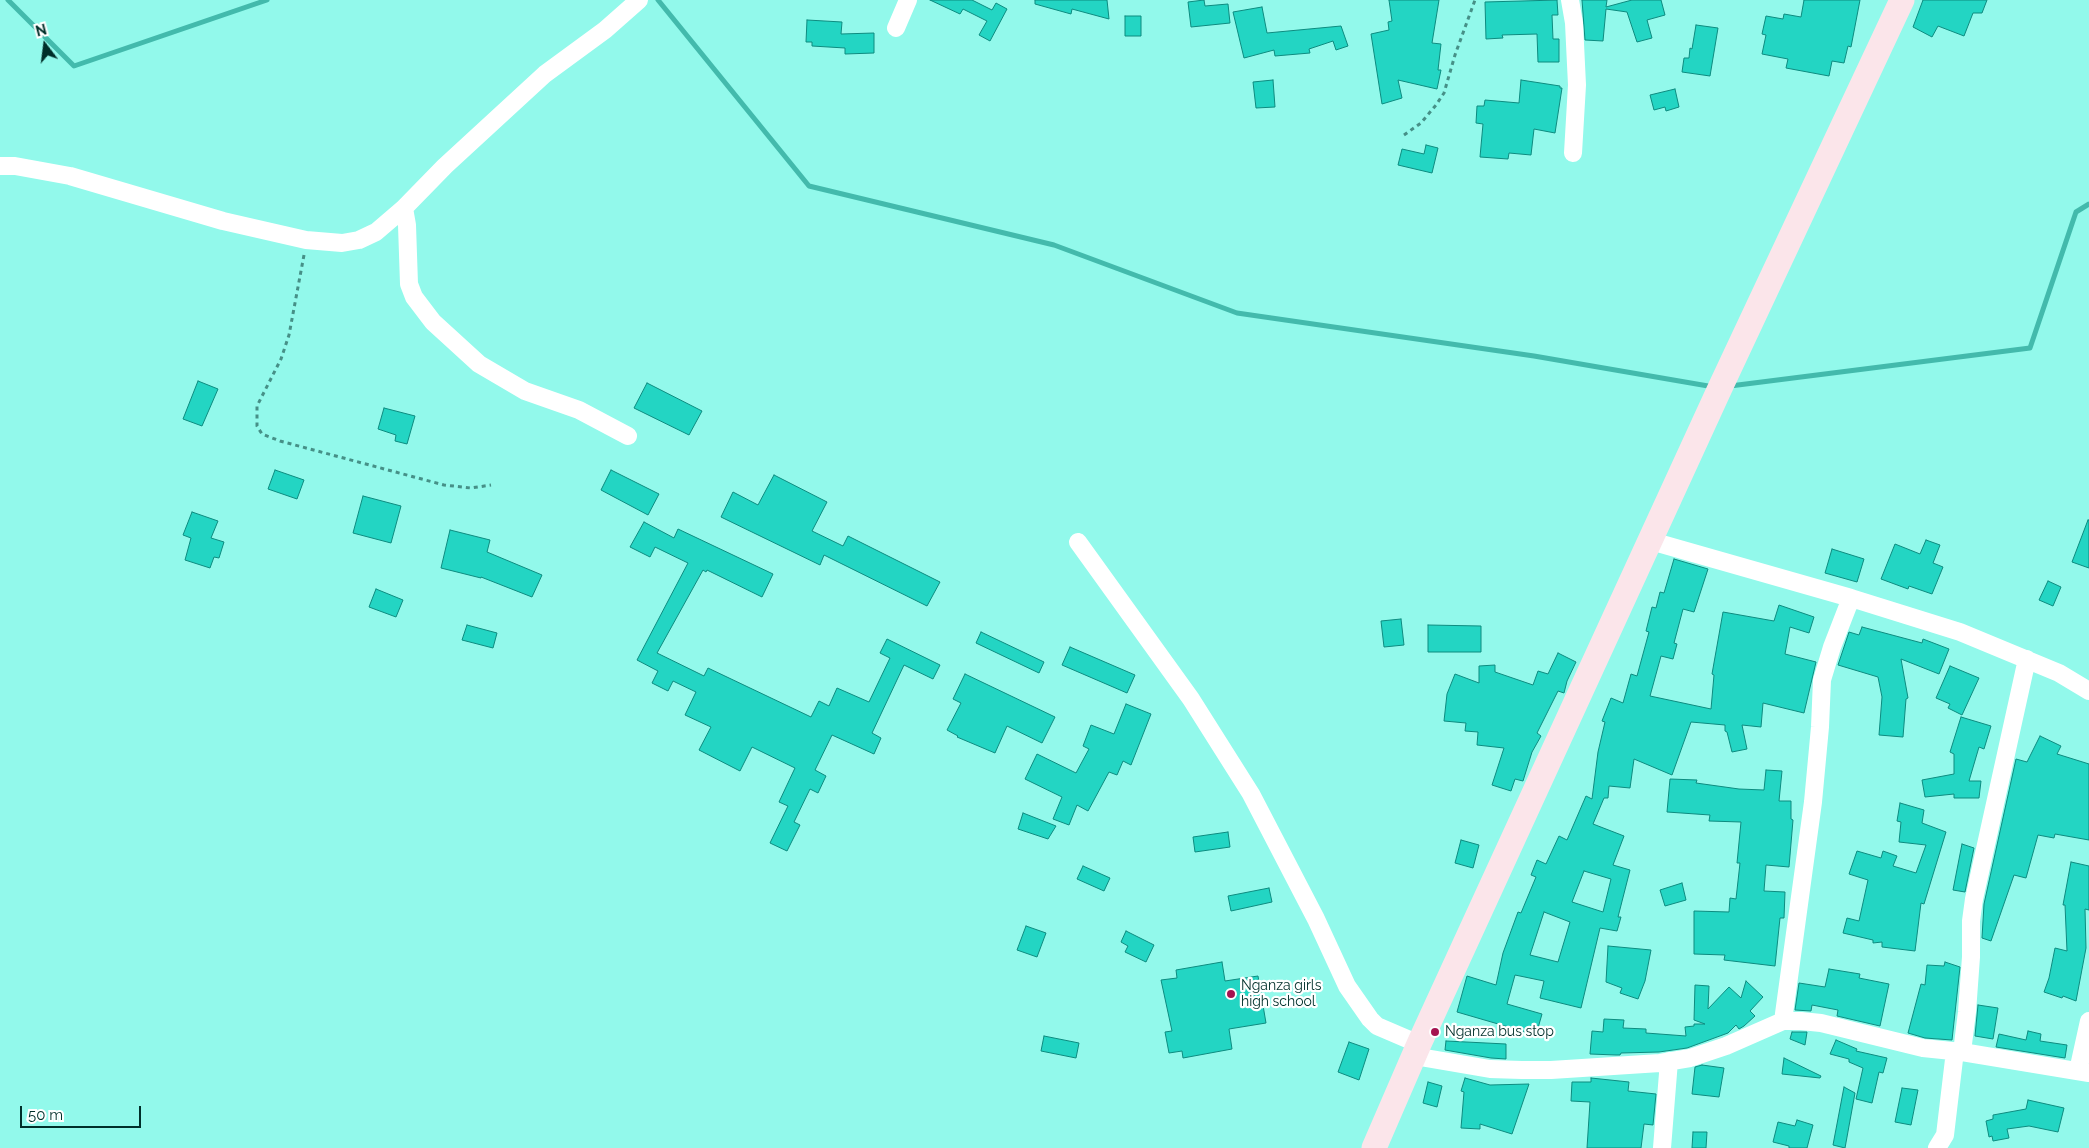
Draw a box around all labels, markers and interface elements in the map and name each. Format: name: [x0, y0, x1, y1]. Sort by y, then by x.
north arrow: [20, 20, 70, 70]
text: N: [34, 21, 48, 40]
place label: Nganza girls high school: [1241, 978, 1321, 1010]
marker: Nganza girls high school: [1225, 988, 1237, 1000]
place label: Nganza bus stop: [1445, 1024, 1554, 1040]
marker: Nganza bus stop: [1429, 1026, 1441, 1038]
scale bar: [22, 1096, 144, 1128]
text: 50 m: [28, 1106, 63, 1124]

